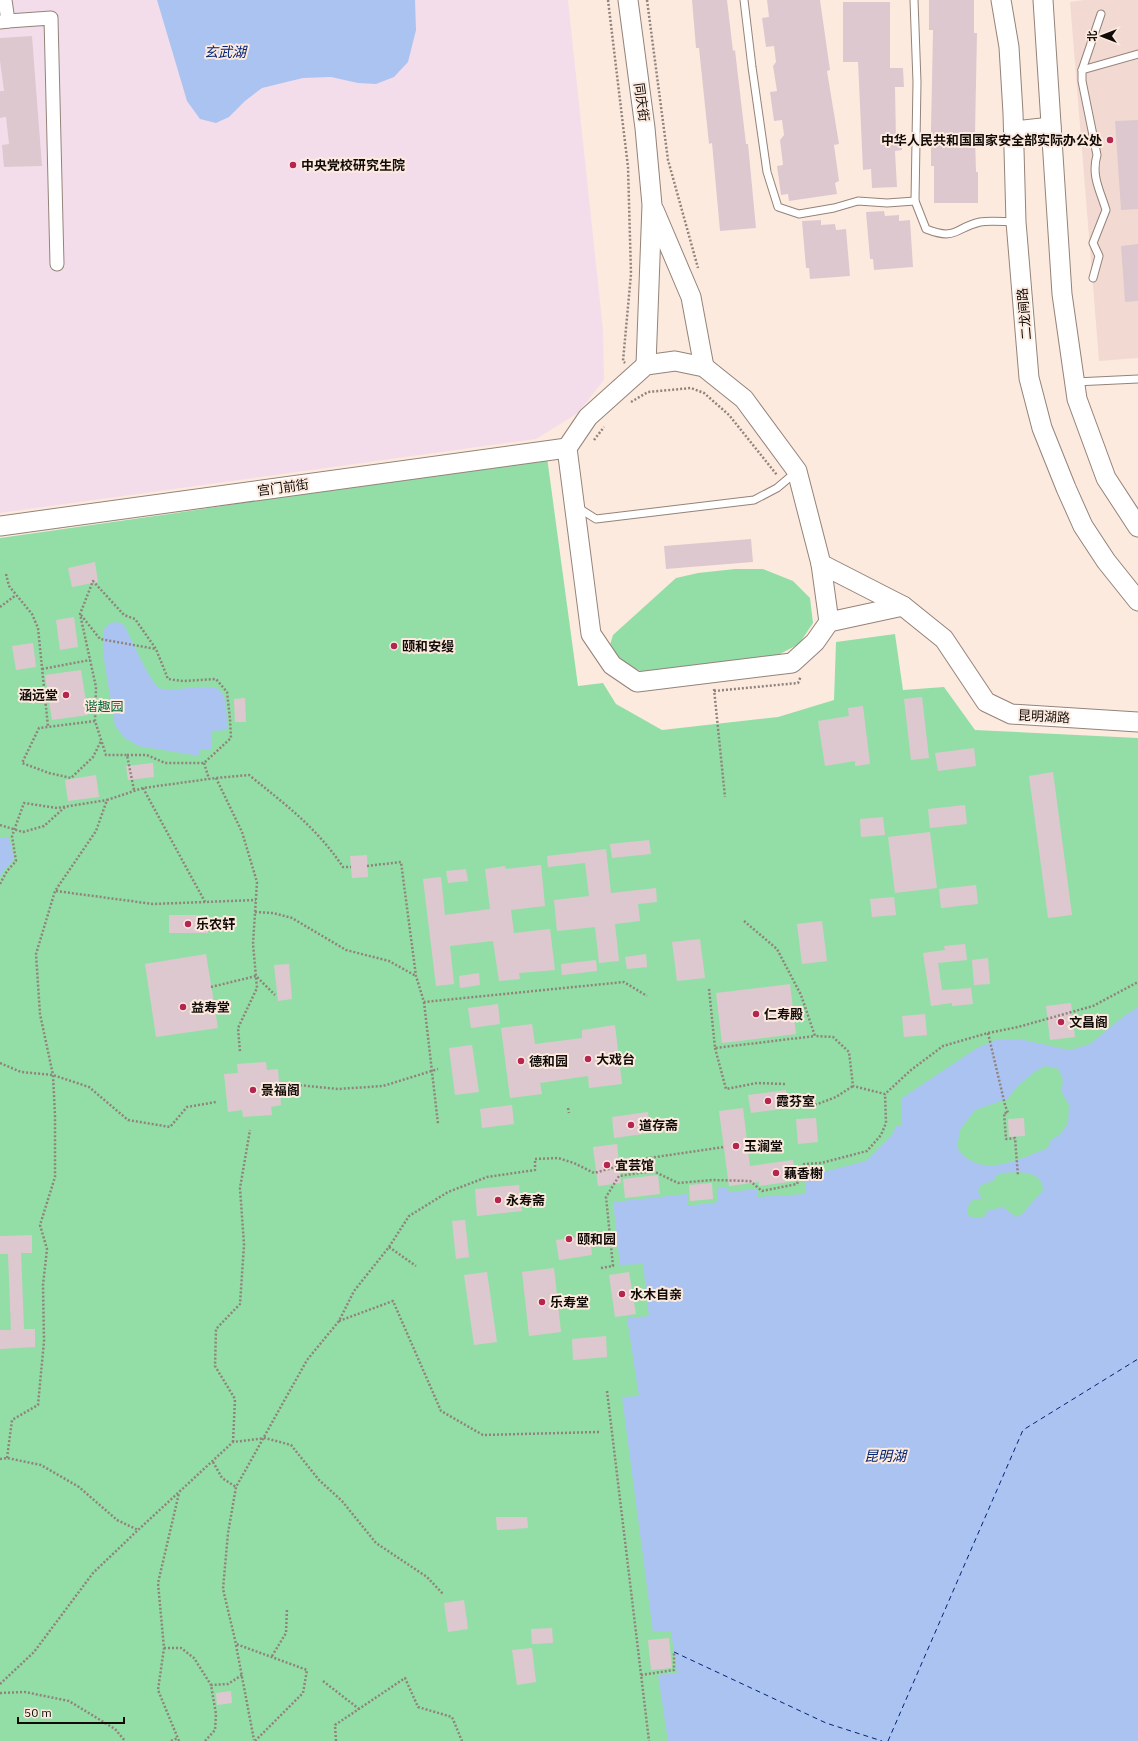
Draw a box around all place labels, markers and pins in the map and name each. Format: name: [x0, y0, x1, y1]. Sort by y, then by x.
place label: 中华人民共和国国家安全部实际办公处: [881, 132, 1102, 149]
marker: 中华人民共和国国家安全部实际办公处: [1105, 135, 1115, 145]
place label: 中央党校研究生院: [301, 157, 405, 174]
marker: 中央党校研究生院: [288, 160, 298, 170]
place label: 颐和安缦: [402, 638, 454, 655]
marker: 颐和安缦: [389, 641, 399, 651]
place label: 涵远堂: [19, 687, 58, 704]
marker: 涵远堂: [61, 690, 71, 700]
place label: 乐农轩: [196, 916, 235, 933]
marker: 乐农轩: [183, 919, 193, 929]
place label: 益寿堂: [191, 999, 230, 1016]
marker: 益寿堂: [178, 1002, 188, 1012]
place label: 仁寿殿: [764, 1006, 803, 1023]
marker: 仁寿殿: [751, 1009, 761, 1019]
place label: 文昌阁: [1069, 1014, 1108, 1031]
marker: 文昌阁: [1056, 1017, 1066, 1027]
place label: 大戏台: [596, 1051, 635, 1068]
place label: 德和园: [529, 1053, 568, 1070]
marker: 大戏台: [583, 1054, 593, 1064]
marker: 德和园: [516, 1056, 526, 1066]
place label: 景福阁: [261, 1082, 300, 1099]
marker: 景福阁: [248, 1085, 258, 1095]
place label: 霞芬室: [776, 1093, 815, 1110]
marker: 霞芬室: [763, 1096, 773, 1106]
place label: 道存斋: [639, 1117, 678, 1134]
marker: 道存斋: [626, 1120, 636, 1130]
place label: 玉澜堂: [744, 1138, 783, 1155]
marker: 玉澜堂: [731, 1141, 741, 1151]
place label: 宜芸馆: [615, 1157, 654, 1174]
marker: 宜芸馆: [602, 1160, 612, 1170]
place label: 藕香榭: [784, 1165, 823, 1182]
marker: 藕香榭: [771, 1168, 781, 1178]
place label: 永寿斋: [506, 1192, 545, 1209]
marker: 永寿斋: [493, 1195, 503, 1205]
place label: 颐和园: [577, 1231, 616, 1248]
marker: 颐和园: [564, 1234, 574, 1244]
place label: 水木自亲: [630, 1286, 682, 1303]
marker: 水木自亲: [617, 1289, 627, 1299]
place label: 乐寿堂: [550, 1294, 589, 1311]
marker: 乐寿堂: [537, 1297, 547, 1307]

